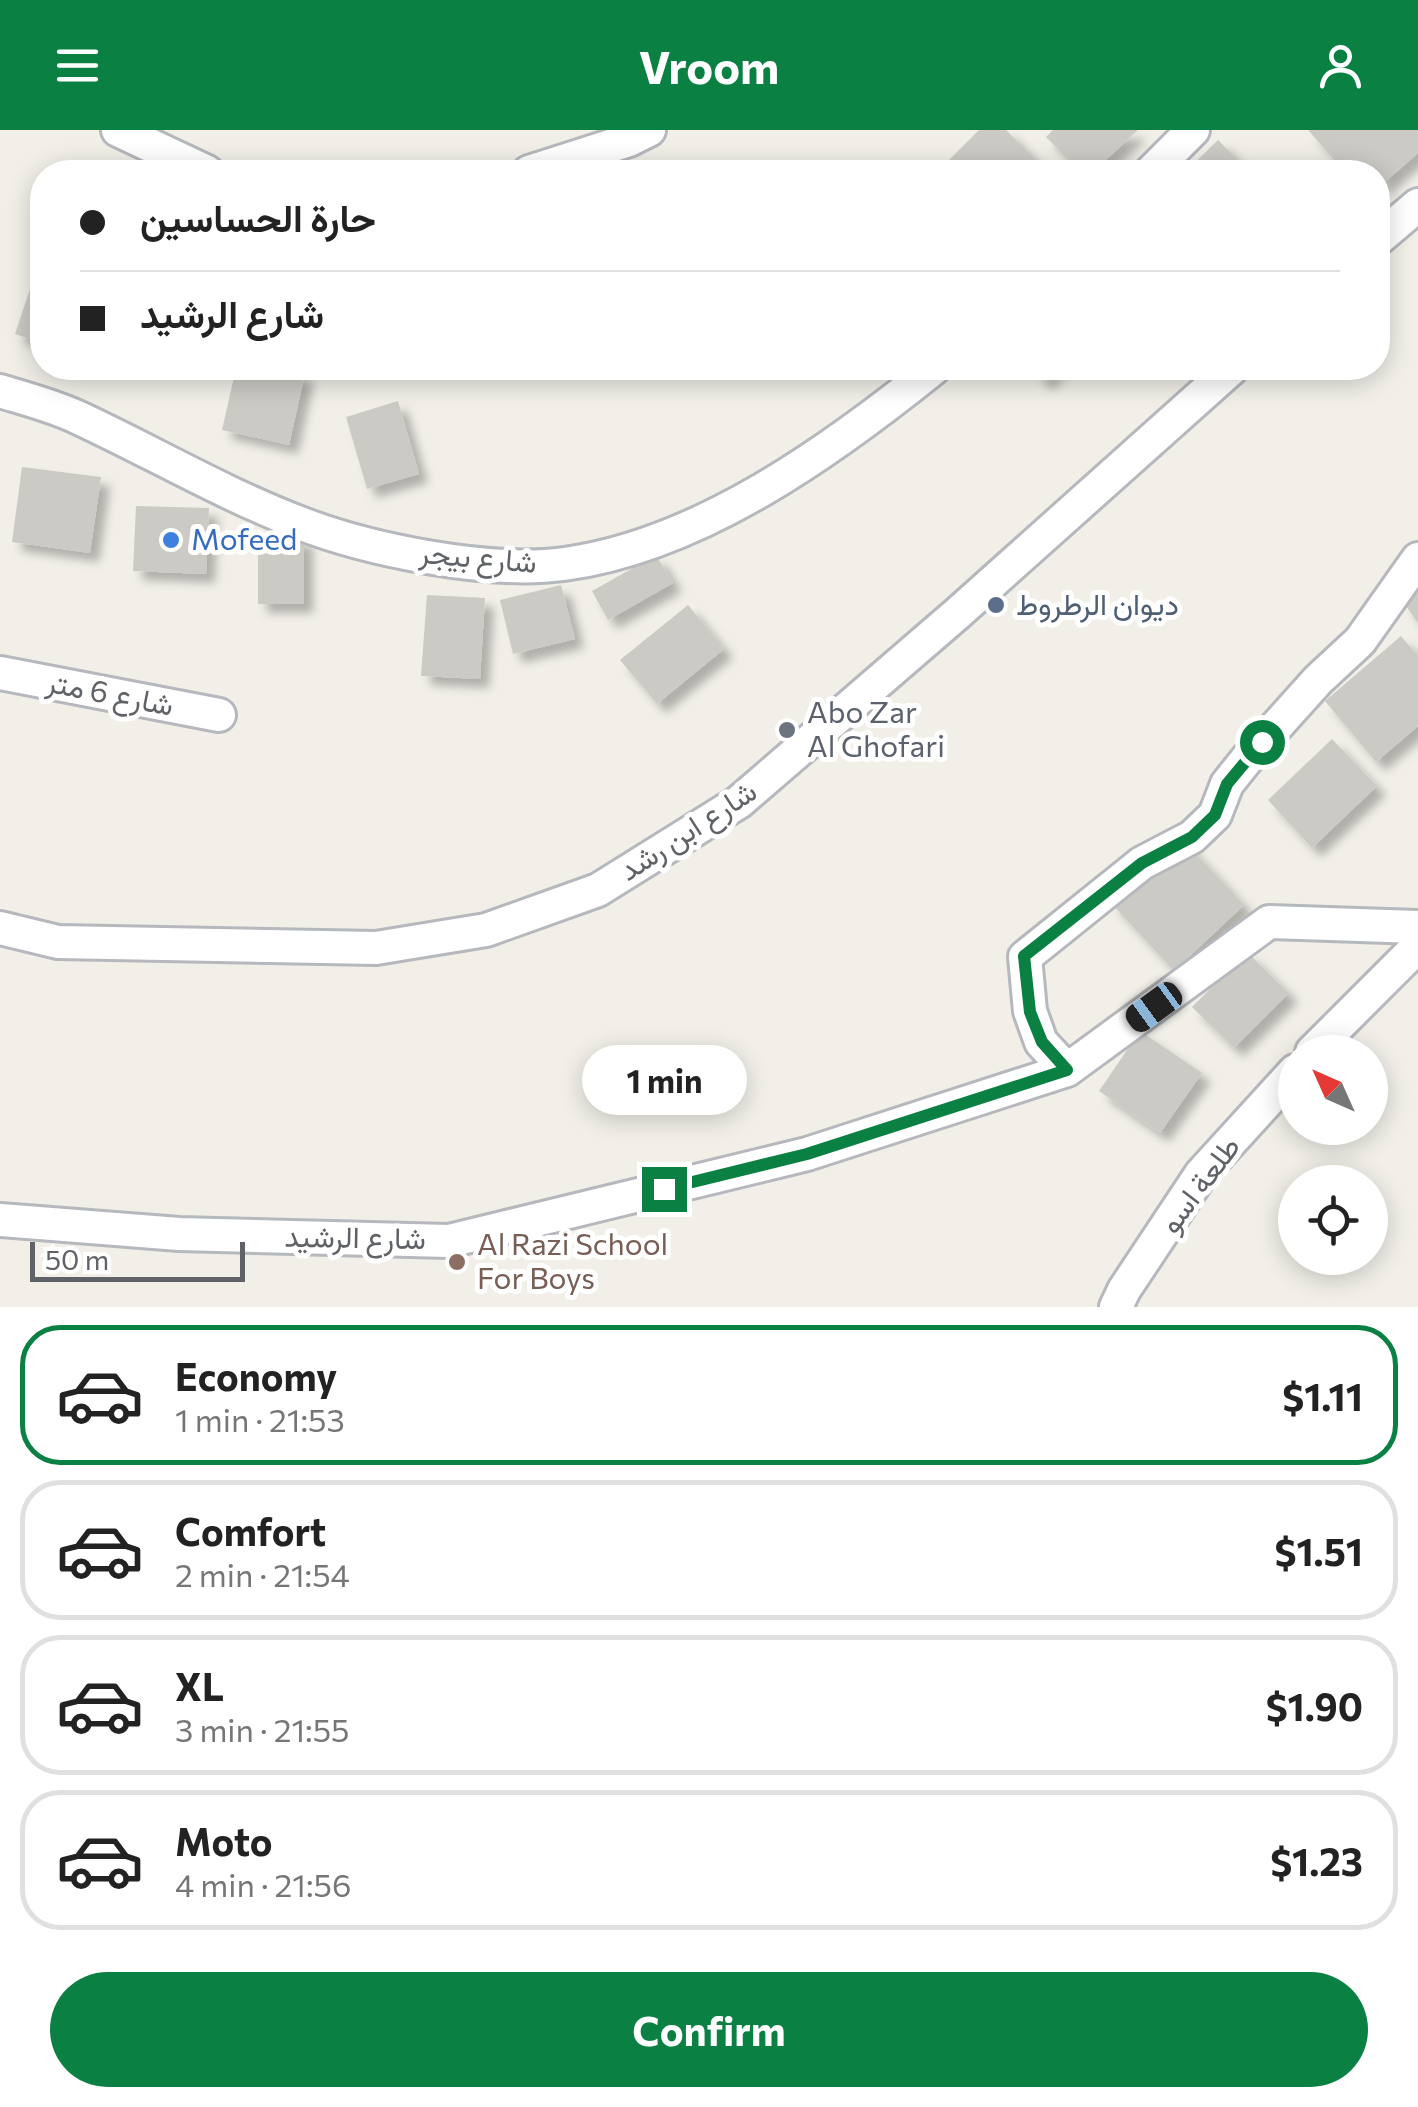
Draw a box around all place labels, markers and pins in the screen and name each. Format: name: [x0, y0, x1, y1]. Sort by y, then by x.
place label: Mofeed: [191, 519, 297, 556]
marker: Mofeed: [160, 529, 182, 551]
place label: ديوان الرطروط: [1016, 584, 1179, 623]
marker: ديوان الرطروط: [985, 594, 1007, 616]
place label: Abo Zar Al Ghofari: [807, 692, 945, 763]
marker: Abo Zar Al Ghofari: [776, 719, 798, 741]
place label: Al Razi School For Boys: [477, 1224, 668, 1295]
marker: Al Razi School For Boys: [446, 1251, 468, 1273]

